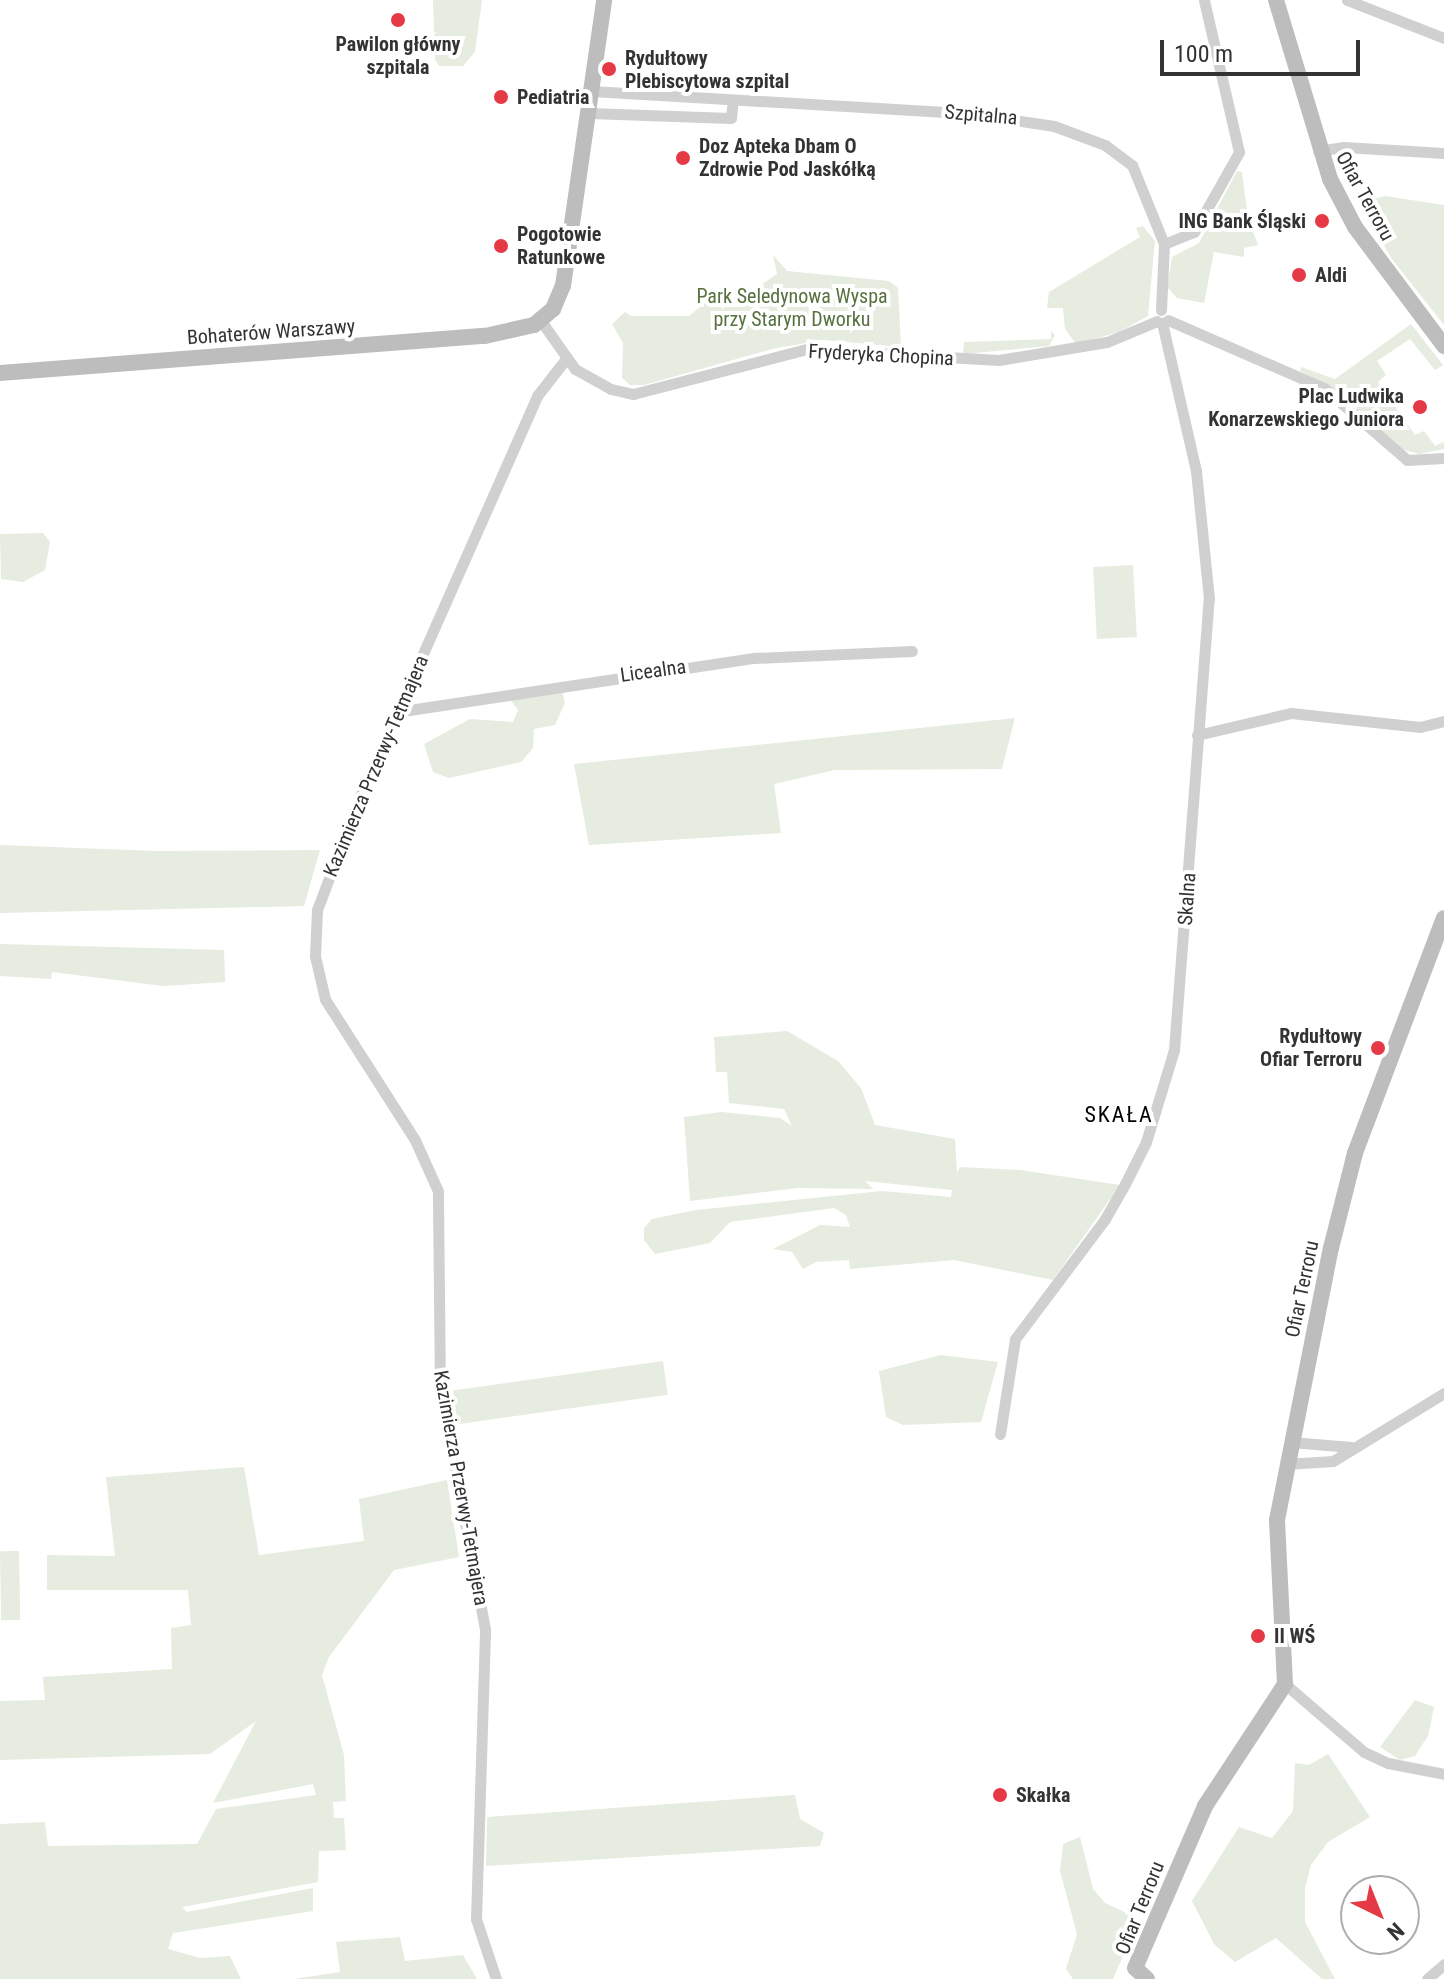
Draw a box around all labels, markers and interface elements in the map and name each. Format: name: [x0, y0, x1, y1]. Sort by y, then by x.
marker: Pawilon główny szpitala: [389, 11, 407, 29]
scale bar: [1164, 24, 1364, 74]
place label: Pawilon główny szpitala: [336, 32, 460, 79]
text: 100 m: [1174, 40, 1233, 68]
place label: Rydułtowy Plebiscytowa szpital: [625, 46, 789, 93]
marker: Rydułtowy Plebiscytowa szpital: [600, 60, 618, 78]
place label: Pediatria: [517, 85, 589, 109]
marker: Pediatria: [492, 88, 510, 106]
street label: Szpitalna: [944, 100, 1018, 130]
place label: Doz Apteka Dbam O Zdrowie Pod Jaskółką: [699, 134, 876, 181]
street label: Ofiar Terroru: [1331, 147, 1399, 245]
marker: Doz Apteka Dbam O Zdrowie Pod Jaskółką: [674, 149, 692, 167]
place label: ING Bank Śląski: [1178, 209, 1306, 233]
marker: ING Bank Śląski: [1313, 212, 1331, 230]
place label: Pogotowie Ratunkowe: [517, 222, 605, 269]
marker: Pogotowie Ratunkowe: [492, 237, 510, 255]
place label: Aldi: [1315, 263, 1347, 287]
marker: Aldi: [1290, 266, 1308, 284]
park label: Park Seledynowa Wyspa przy Starym Dworku: [696, 284, 888, 331]
street label: Bohaterów Warszawy: [186, 314, 356, 350]
street label: Fryderyka Chopina: [808, 339, 954, 371]
place label: Plac Ludwika Konarzewskiego Juniora: [1208, 384, 1404, 431]
marker: Plac Ludwika Konarzewskiego Juniora: [1411, 398, 1429, 416]
street label: Kazimierza Przerwy-Tetmajera: [318, 652, 434, 880]
street label: Licealna: [619, 655, 687, 687]
street label: Skalna: [1173, 872, 1201, 926]
place label: Rydułtowy Ofiar Terroru: [1260, 1024, 1362, 1071]
marker: Rydułtowy Ofiar Terroru: [1369, 1039, 1387, 1057]
district label: SKAŁA: [1084, 1102, 1154, 1128]
street label: Ofiar Terroru: [1280, 1238, 1324, 1340]
street label: Kazimierza Przerwy-Tetmajera: [429, 1369, 493, 1607]
place label: II WŚ: [1274, 1624, 1315, 1648]
marker: II WŚ: [1249, 1627, 1267, 1645]
place label: Skałka: [1016, 1783, 1070, 1807]
marker: Skałka: [991, 1786, 1009, 1804]
street label: Ofiar Terroru: [1110, 1858, 1170, 1958]
north arrow: [1340, 1875, 1420, 1955]
text: N: [1382, 1918, 1409, 1945]

